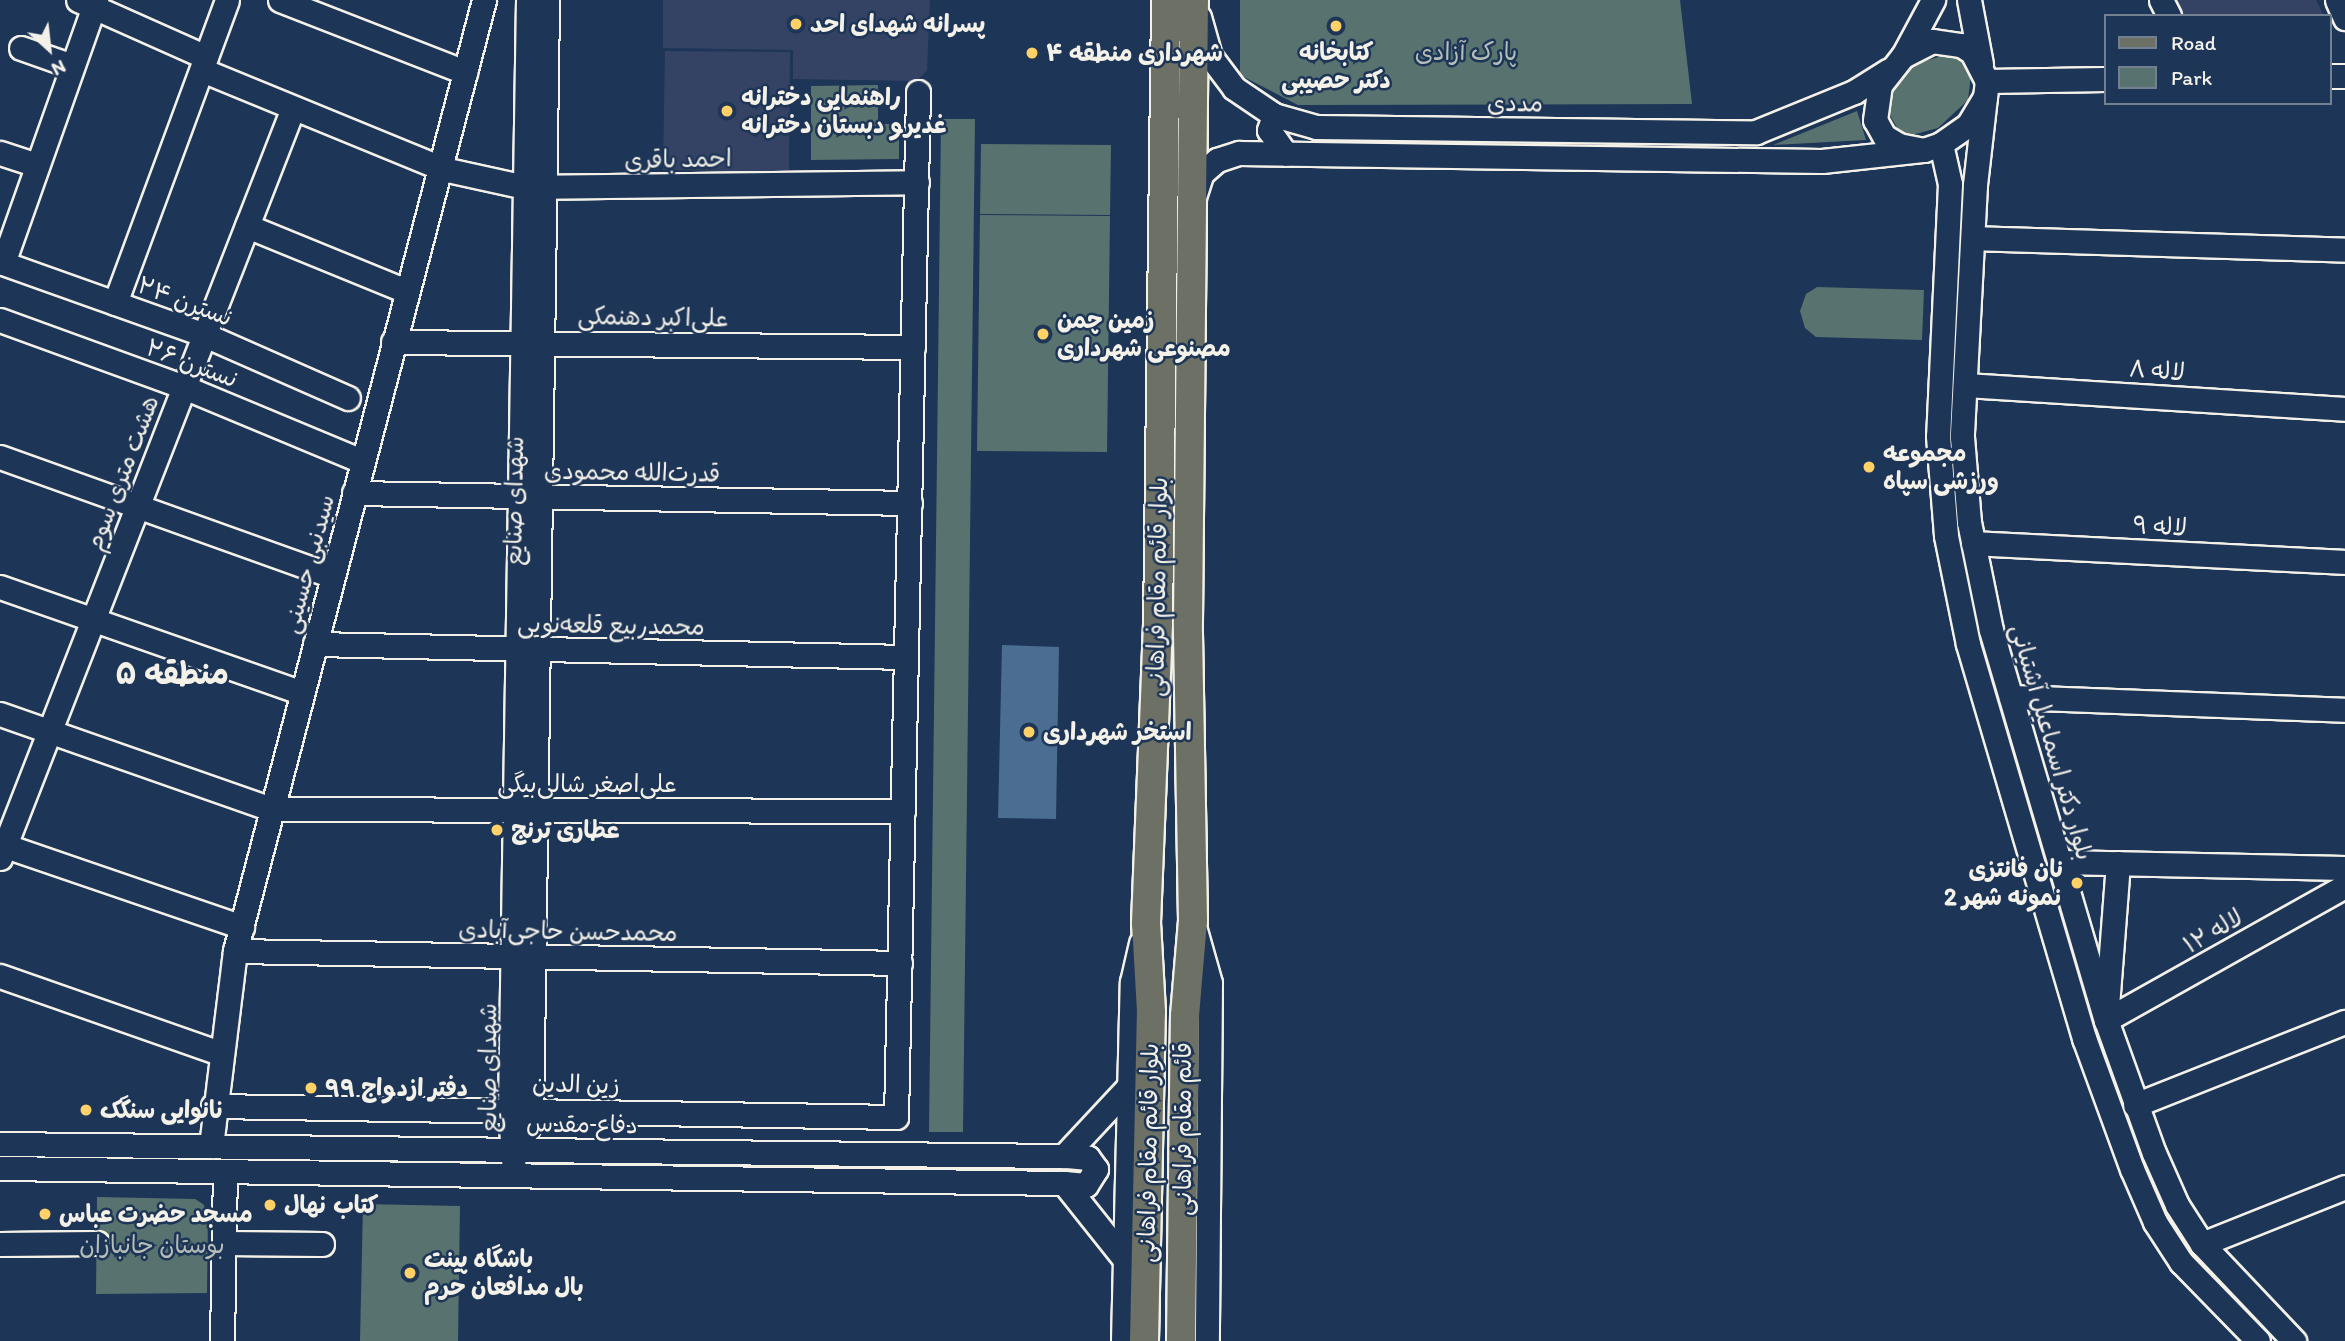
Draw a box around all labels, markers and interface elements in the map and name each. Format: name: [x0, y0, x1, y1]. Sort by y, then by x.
place label: پسرانه شهدای احد: [810, 10, 986, 38]
north arrow: [14, 14, 84, 84]
legend: [2104, 14, 2331, 105]
marker: پسرانه شهدای احد: [788, 16, 804, 32]
marker: کتابخانه دکتر حصیبی: [1328, 18, 1344, 34]
text: Road: [2171, 30, 2216, 55]
place label: کتابخانه دکتر حصیبی: [1281, 38, 1391, 94]
park label: پارک آزادی: [1415, 38, 1517, 66]
place label: شهرداری منطقه ۴: [1046, 39, 1223, 67]
marker: شهرداری منطقه ۴: [1024, 45, 1040, 61]
text: N: [48, 55, 70, 81]
text: Park: [2171, 65, 2212, 90]
place label: راهنمایی دخترانه غدیرو دبستان دخترانه: [741, 83, 946, 139]
street label: مددی: [1487, 88, 1543, 118]
marker: راهنمایی دخترانه غدیرو دبستان دخترانه: [719, 103, 735, 119]
street label: احمد باقری: [624, 144, 732, 174]
street label: نسترن ۲۴: [134, 270, 236, 332]
street label: علی‌اکبر دهنمکی: [577, 301, 729, 333]
place label: زمین چمن مصنوعی شهرداری: [1057, 306, 1231, 362]
marker: زمین چمن مصنوعی شهرداری: [1035, 326, 1051, 342]
street label: نسترن ۲۶: [142, 332, 242, 394]
street label: لاله ۸: [2128, 354, 2186, 386]
street label: هشت متری سوم: [79, 391, 165, 555]
street label: شهدای صنایع: [498, 436, 530, 566]
place label: مجموعه ورزشی سپاه: [1883, 439, 1999, 495]
street label: قدرت‌الله محمودی: [544, 456, 720, 488]
marker: مجموعه ورزشی سپاه: [1861, 459, 1877, 475]
street label: بلوار قائم مقام فراهانی: [1141, 477, 1173, 697]
street label: سیدنبی حسینی: [276, 491, 340, 637]
street label: لاله ۹: [2132, 510, 2188, 542]
street label: محمدربیع قلعه‌نویی: [517, 609, 705, 641]
street label: بلوار دکتر اسماعیل آشتیانی: [2005, 621, 2099, 863]
district label: منطقه ۵: [115, 654, 229, 692]
place label: استخر شهرداری: [1043, 718, 1192, 746]
marker: استخر شهرداری: [1021, 724, 1037, 740]
street label: علی‌اصغر شالی‌بیگی: [497, 770, 677, 798]
place label: عطاری ترنج: [511, 816, 620, 844]
marker: عطاری ترنج: [489, 822, 505, 838]
place label: نان فانتزی نمونه شهر 2: [1944, 855, 2063, 911]
marker: نان فانتزی نمونه شهر 2: [2069, 875, 2085, 891]
street label: لاله ۱۲: [2178, 903, 2248, 959]
street label: محمدحسن حاجی‌آبادی: [458, 915, 678, 947]
street label: شهدای صنایع: [474, 1003, 502, 1133]
street label: قائم مقام فراهانی: [1169, 1042, 1197, 1216]
street label: بلوار قائم مقام فراهانی: [1132, 1043, 1164, 1263]
street label: زین الدین: [532, 1069, 620, 1099]
place label: دفتر ازدواج ۹۹: [325, 1074, 468, 1102]
marker: دفتر ازدواج ۹۹: [303, 1080, 319, 1096]
place label: نانوایی سنگک: [100, 1096, 224, 1124]
marker: نانوایی سنگک: [78, 1102, 94, 1118]
street label: دفاع مقدس: [526, 1109, 638, 1139]
place label: کتاب نهال: [284, 1191, 378, 1219]
marker: کتاب نهال: [262, 1197, 278, 1213]
place label: مسجد حضرت عباس: [59, 1200, 253, 1228]
marker: مسجد حضرت عباس: [37, 1206, 53, 1222]
park label: بوستان جانبازان: [79, 1231, 225, 1259]
place label: باشگاه پینت بال مدافعان حرم: [424, 1245, 584, 1301]
marker: باشگاه پینت بال مدافعان حرم: [402, 1265, 418, 1281]

